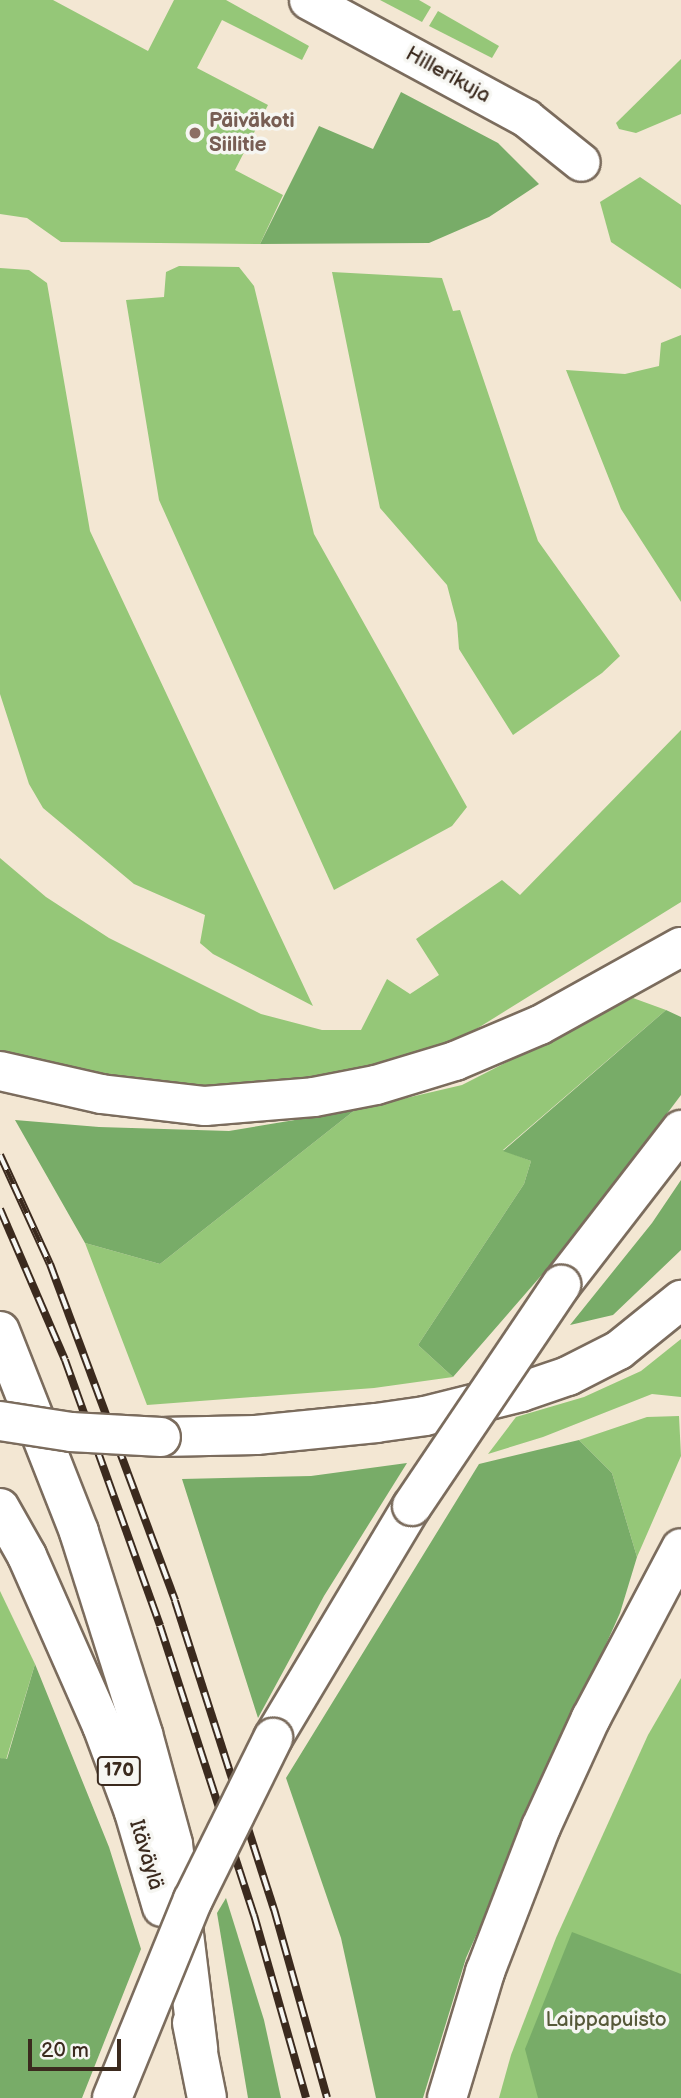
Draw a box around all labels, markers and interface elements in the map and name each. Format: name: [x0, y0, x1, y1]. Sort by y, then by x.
street label: Hillerikuja: [401, 41, 495, 109]
place label: Päiväkoti Siilitie: [209, 108, 295, 158]
marker: Päiväkoti Siilitie: [187, 125, 203, 141]
road number: 170: [96, 1756, 142, 1786]
street label: Itäväylä: [123, 1817, 169, 1893]
park label: Laippapuisto: [545, 2007, 667, 2033]
scale bar: [32, 2024, 124, 2068]
text: 20 m: [41, 2038, 89, 2063]

